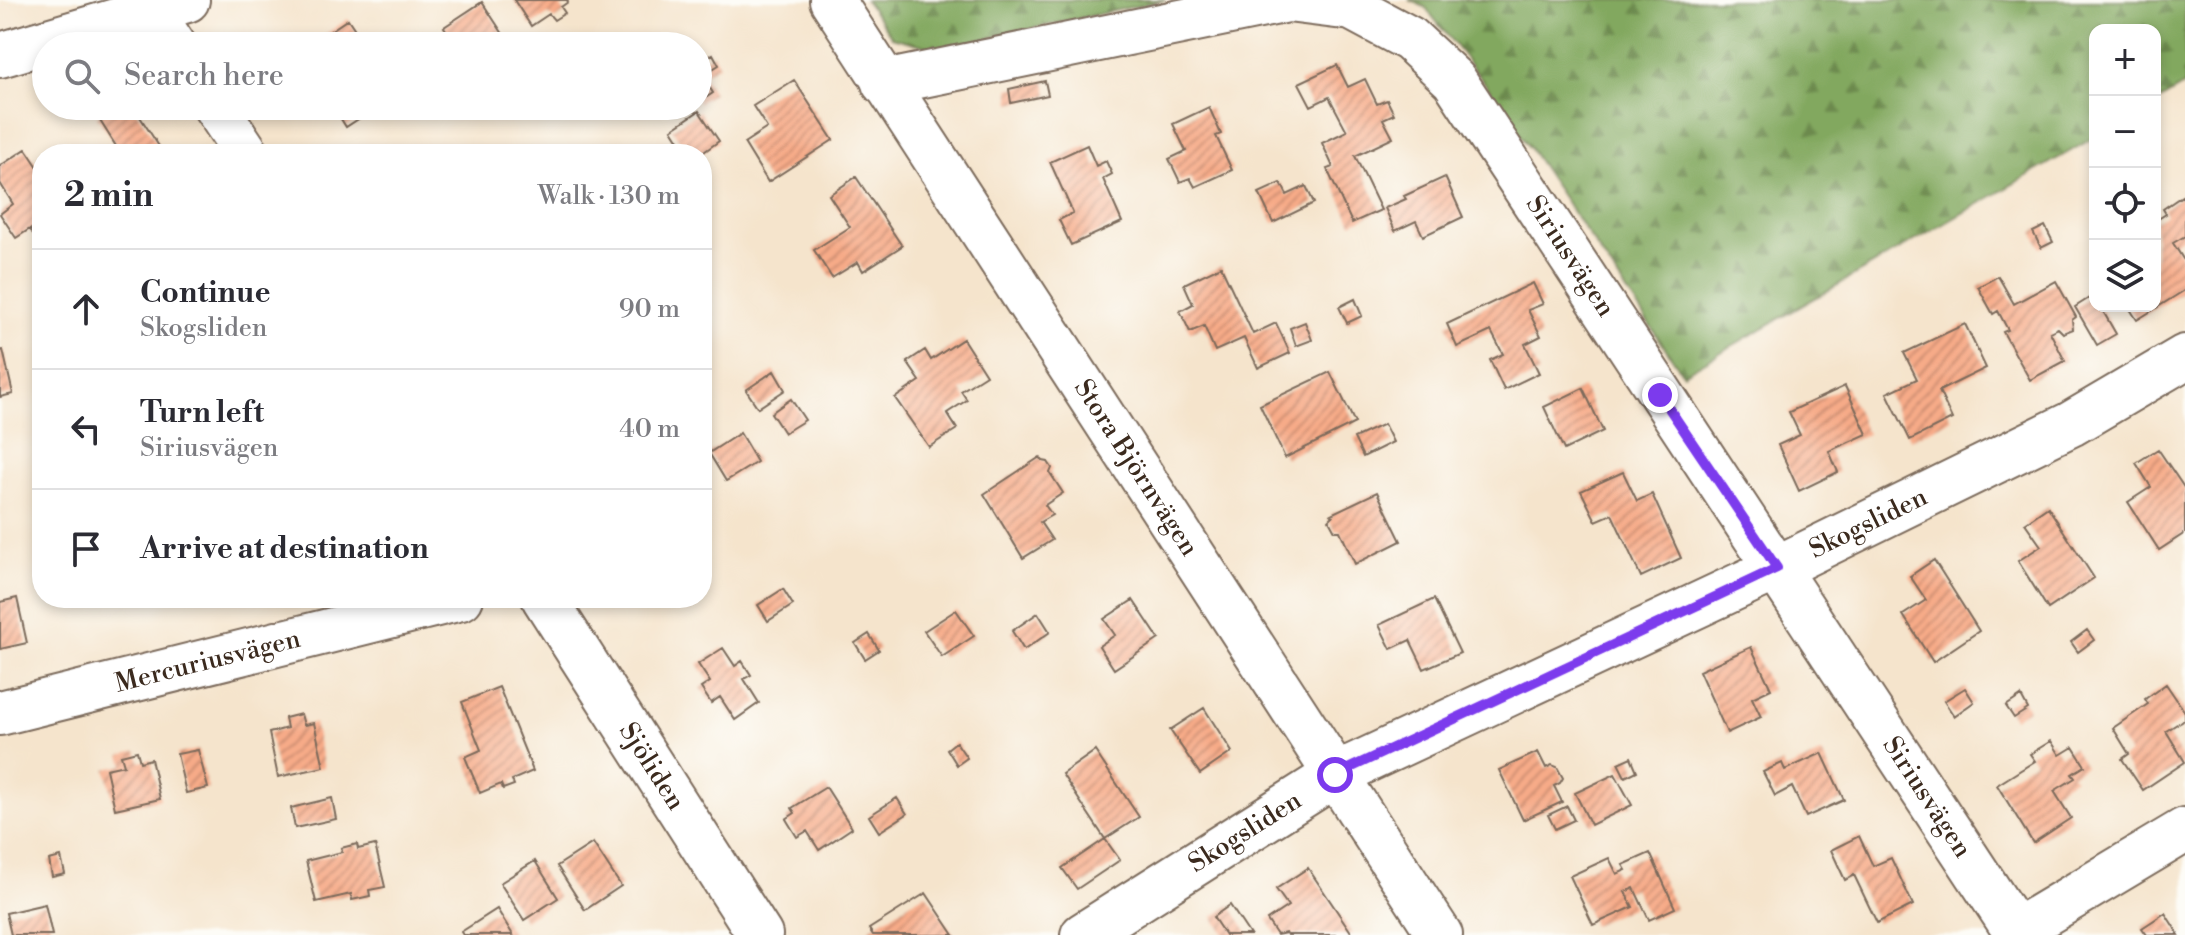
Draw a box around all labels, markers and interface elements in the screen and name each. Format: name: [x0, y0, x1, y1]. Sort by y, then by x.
map controls: [2089, 24, 2161, 312]
button: +: [2089, 24, 2161, 96]
search box: [32, 32, 712, 120]
icon: search: [60, 54, 104, 98]
text: Search here: [124, 57, 284, 95]
button: −: [2089, 96, 2161, 168]
button: locate: [2089, 168, 2161, 240]
text: 2 min: [64, 175, 153, 217]
text: Walk · 130 m: [538, 180, 680, 212]
street label: Siriusvägen: [1519, 190, 1622, 323]
button: layers: [2089, 240, 2161, 312]
text: Continue: [140, 274, 271, 312]
icon: ahead: [64, 287, 108, 331]
text: 90 m: [619, 293, 680, 325]
text: Skogsliden: [140, 312, 267, 344]
street label: Stora Björnvägen: [1067, 373, 1205, 562]
route end: [1642, 377, 1678, 413]
text: Turn left: [140, 394, 264, 432]
icon: left: [64, 407, 108, 451]
text: 40 m: [619, 413, 680, 445]
text: Siriusvägen: [140, 432, 278, 464]
street label: Skogsliden: [1804, 481, 1932, 566]
icon: arrive: [64, 527, 108, 571]
text: Arrive at destination: [140, 530, 429, 568]
street label: Mercuriusvägen: [112, 623, 304, 700]
street label: Sjöliden: [612, 717, 692, 816]
street label: Siriusvägen: [1876, 731, 1979, 864]
route start: [1317, 757, 1353, 793]
street label: Skogsliden: [1183, 784, 1307, 880]

